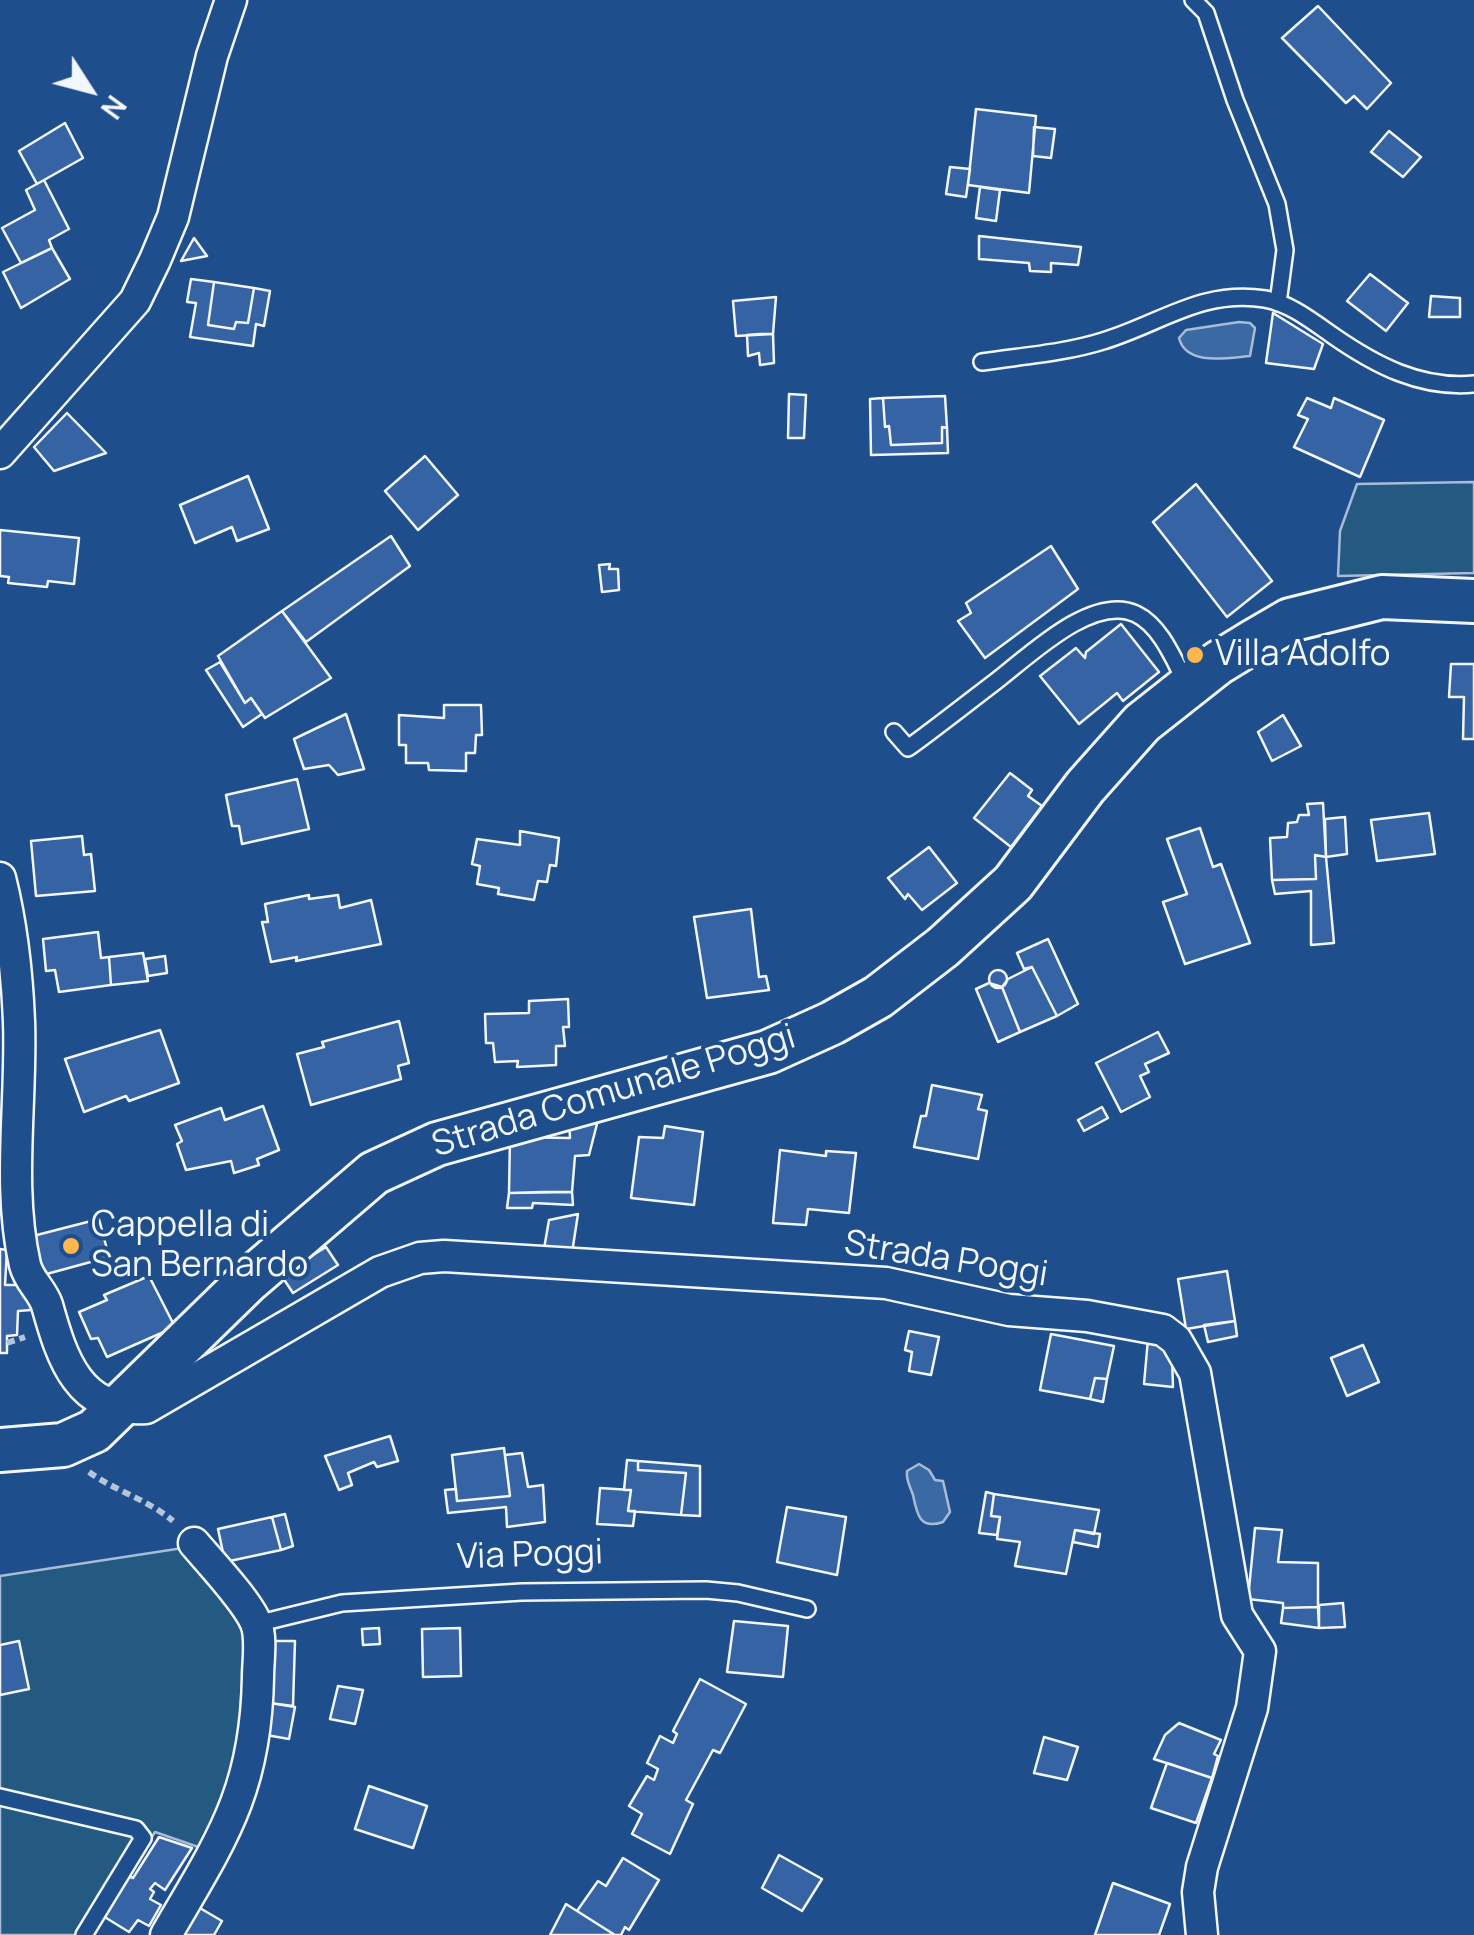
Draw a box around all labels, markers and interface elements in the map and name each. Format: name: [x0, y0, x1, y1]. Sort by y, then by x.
north arrow: [40, 40, 140, 140]
text: N: [93, 88, 136, 127]
place label: Villa Adolfo: [1215, 634, 1391, 676]
marker: Villa Adolfo: [1184, 644, 1206, 666]
street label: Strada Comunale Poggi: [427, 1017, 801, 1167]
place label: Cappella di San Bernardo: [91, 1205, 308, 1287]
street label: Strada Poggi: [841, 1223, 1051, 1297]
marker: Cappella di San Bernardo: [60, 1235, 82, 1257]
street label: Via Poggi: [456, 1532, 604, 1580]

